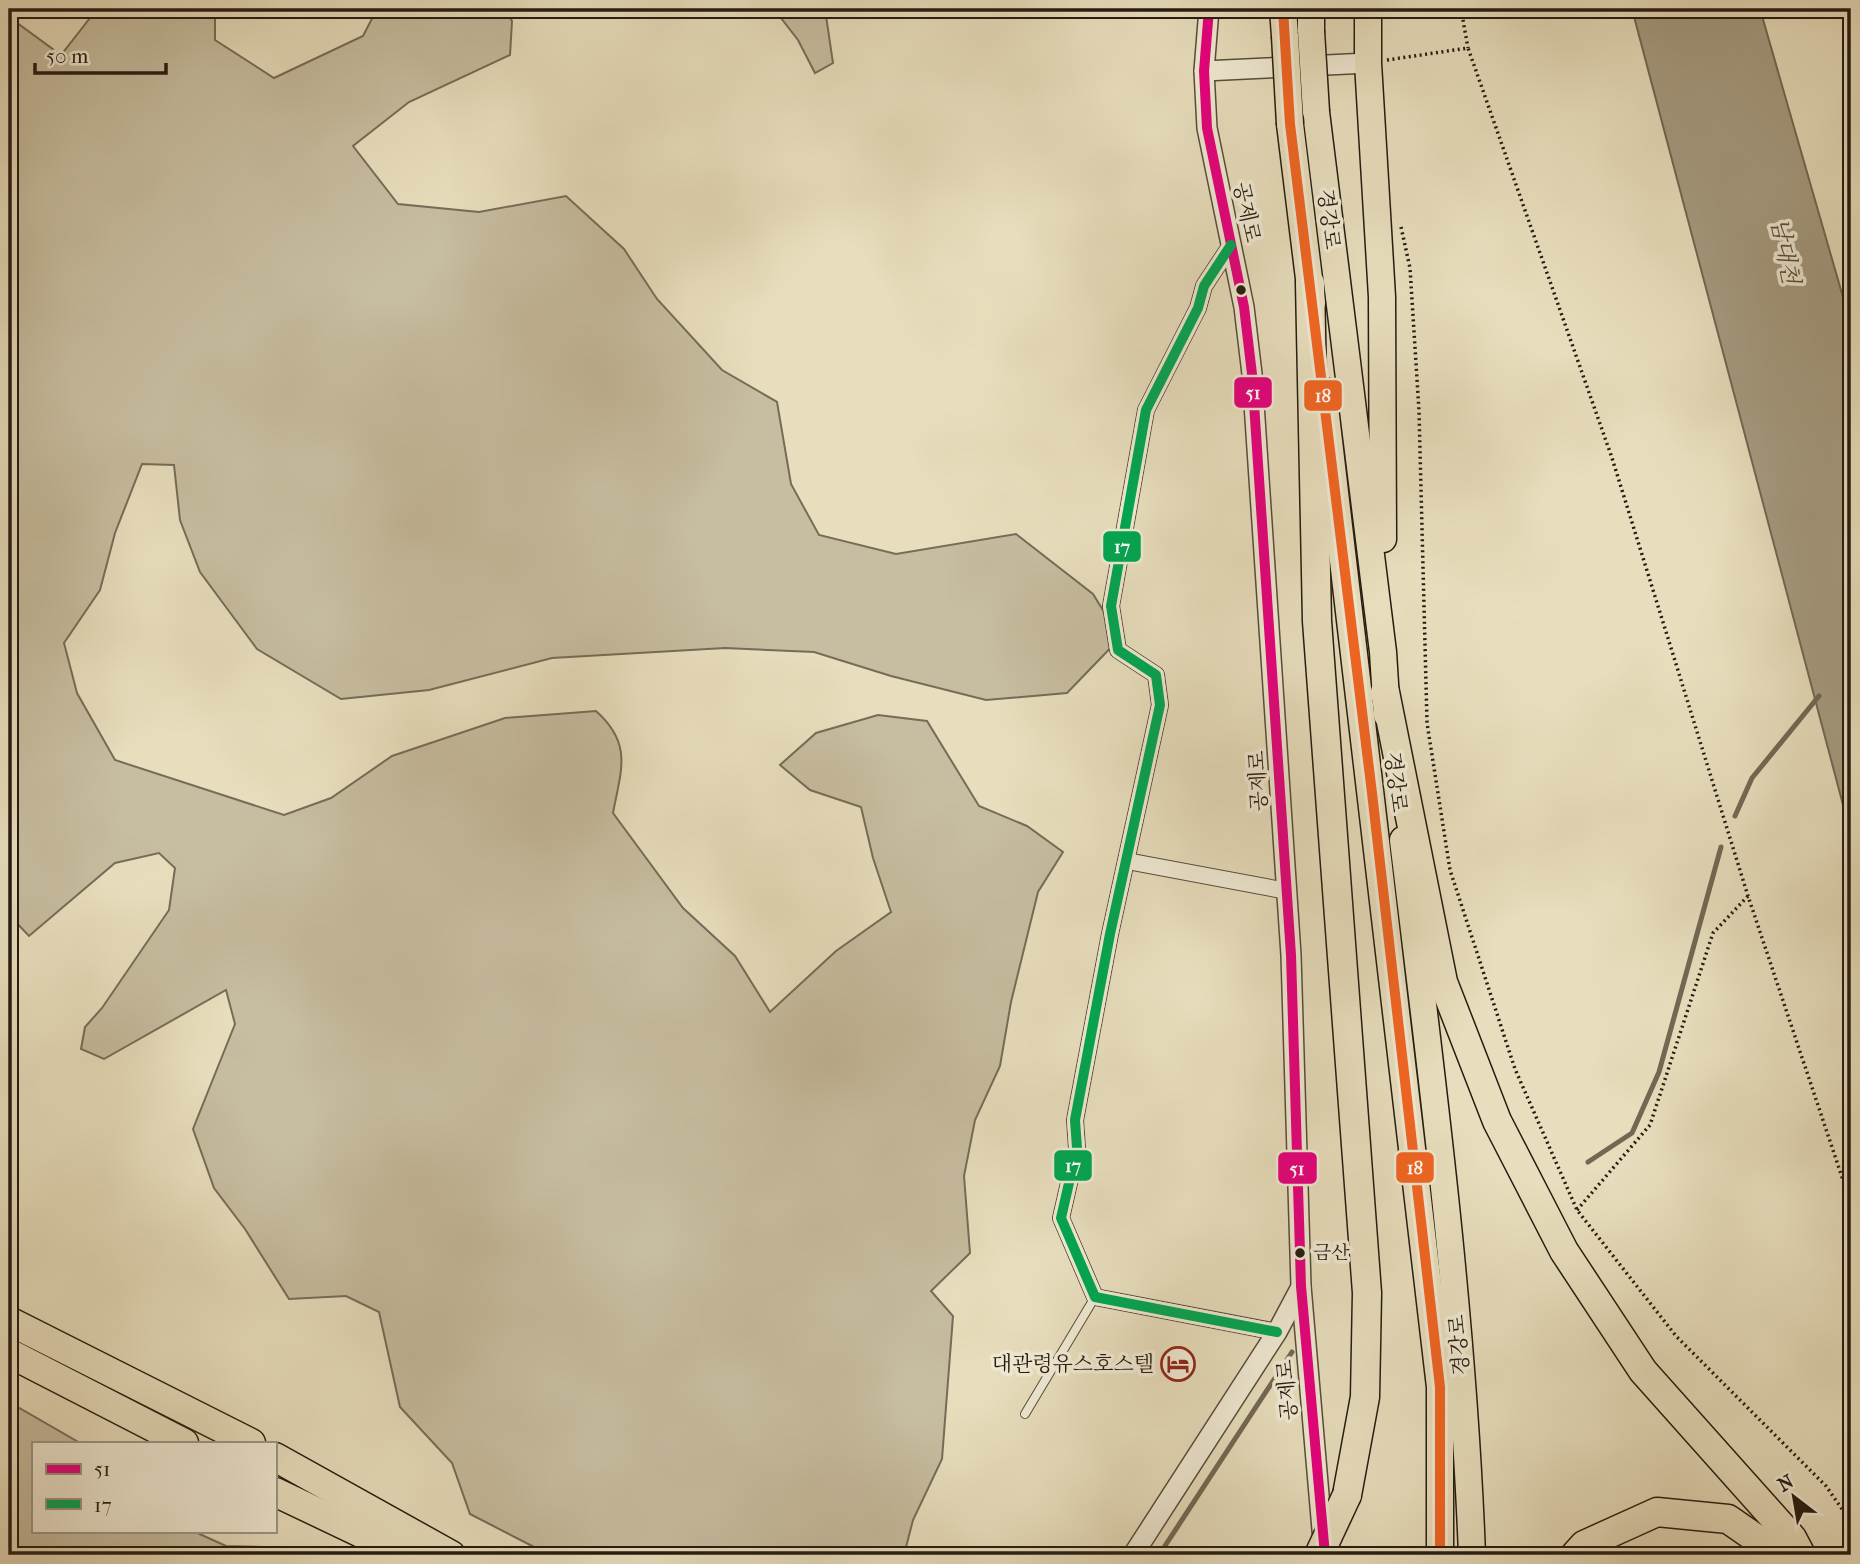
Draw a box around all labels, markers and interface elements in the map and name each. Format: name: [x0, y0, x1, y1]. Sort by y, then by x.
scale bar: [35, 32, 166, 76]
text: 50 m: [46, 44, 89, 68]
street label: 공제로: [1229, 180, 1265, 244]
street label: 경강로: [1313, 187, 1345, 251]
water label: 남대천: [1765, 216, 1805, 288]
unlabelled marker: [1234, 283, 1248, 297]
line badge: 51: [1233, 376, 1273, 409]
line badge: 18: [1303, 379, 1343, 412]
text: 51: [1246, 382, 1261, 404]
text: 18: [1315, 385, 1331, 407]
line badge: 17: [1102, 530, 1142, 563]
text: 17: [1114, 536, 1130, 558]
street label: 공제로: [1244, 750, 1272, 812]
street label: 경강로: [1380, 750, 1412, 814]
line badge: 17: [1053, 1149, 1093, 1182]
line badge: 51: [1277, 1151, 1318, 1185]
line badge: 18: [1395, 1151, 1435, 1184]
text: 17: [1065, 1155, 1081, 1177]
text: 18: [1407, 1157, 1423, 1179]
text: 51: [1290, 1158, 1305, 1180]
place label: 금산: [1313, 1242, 1350, 1264]
marker: 금산: [1293, 1246, 1307, 1260]
street label: 경강로: [1444, 1314, 1474, 1376]
hotel icon: 대관령유스호스텔: [1159, 1345, 1197, 1383]
place label: 대관령유스호스텔: [992, 1352, 1154, 1376]
street label: 공제로: [1272, 1359, 1302, 1421]
legend: [32, 1442, 276, 1532]
text: 51: [94, 1457, 111, 1481]
north arrow: [1758, 1462, 1828, 1532]
text: N: [1774, 1470, 1798, 1496]
text: 17: [94, 1493, 112, 1517]

